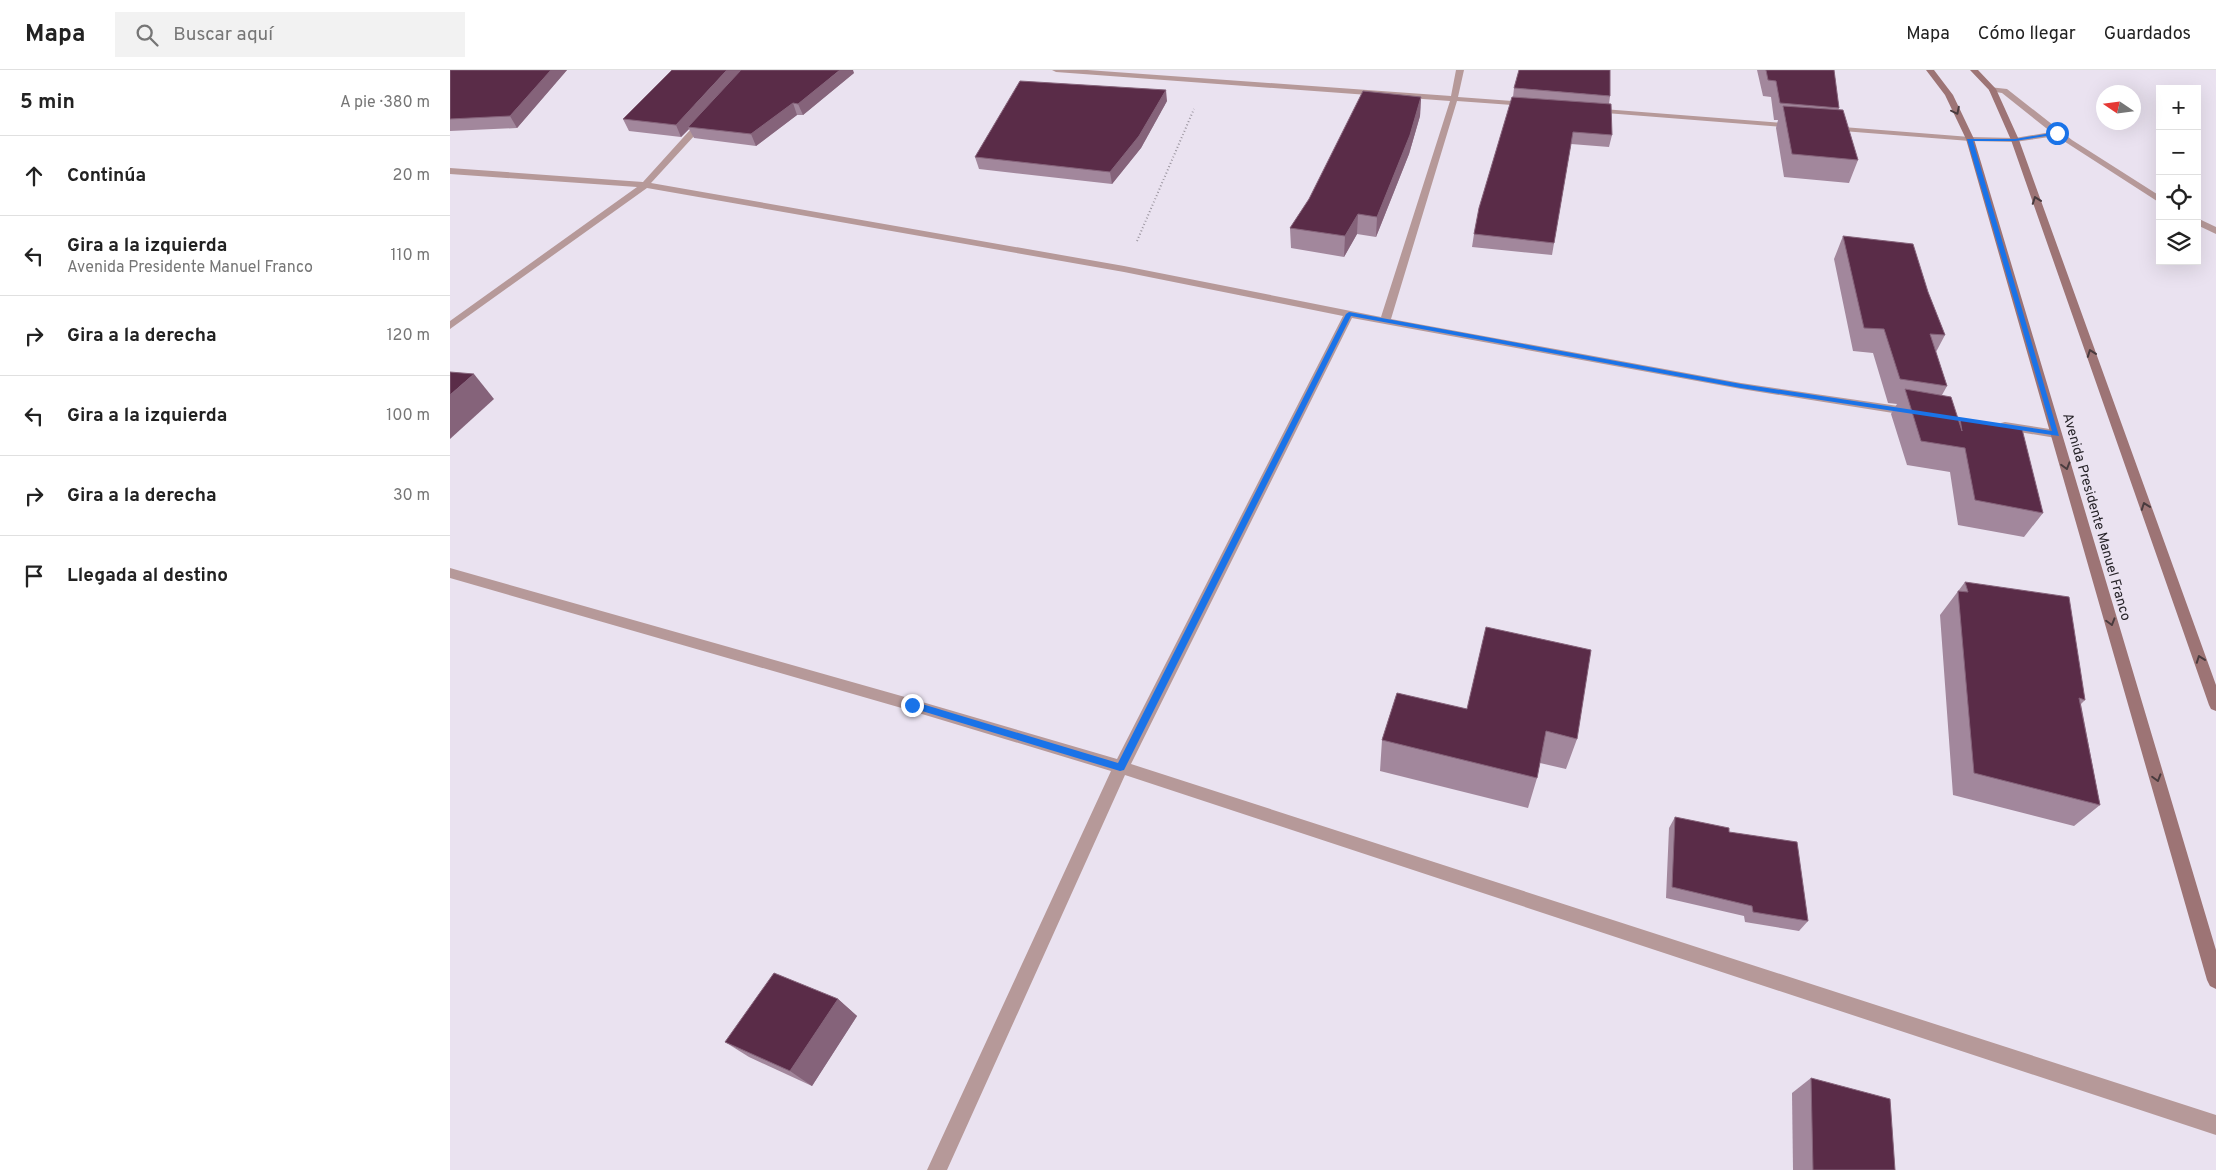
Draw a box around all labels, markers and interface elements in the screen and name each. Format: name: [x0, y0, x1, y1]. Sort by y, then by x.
search box: [115, 12, 465, 57]
text: Mapa: [25, 20, 85, 50]
icon: search: [133, 21, 161, 49]
text: Buscar aquí: [173, 23, 273, 47]
text: Mapa: [1906, 23, 1950, 46]
text: Cómo llegar: [1978, 23, 2076, 46]
text: Guardados: [2104, 23, 2191, 46]
north arrow: [2096, 85, 2141, 130]
map controls: [2156, 85, 2201, 265]
button: +: [2156, 85, 2201, 130]
text: 5 min: [20, 89, 75, 116]
text: A pie · 380 m: [340, 93, 430, 113]
one-way arrow: [1950, 106, 1960, 115]
route start: [2046, 122, 2069, 145]
button: −: [2156, 130, 2201, 175]
icon: ahead: [20, 162, 48, 190]
text: Continúa: [67, 164, 146, 188]
text: 20 m: [393, 166, 430, 186]
button: locate: [2156, 175, 2201, 220]
one-way arrow: [2032, 196, 2042, 205]
button: layers: [2156, 220, 2201, 265]
text: Gira a la izquierda: [67, 234, 227, 258]
icon: left: [20, 242, 48, 270]
text: 110 m: [390, 246, 430, 266]
text: Avenida Presidente Manuel Franco: [67, 258, 313, 278]
icon: right: [20, 322, 48, 350]
text: Gira a la derecha: [67, 324, 217, 348]
text: 120 m: [387, 326, 430, 346]
one-way arrow: [2087, 349, 2097, 358]
icon: left: [20, 402, 48, 430]
text: Gira a la izquierda: [67, 404, 227, 428]
text: 100 m: [386, 406, 430, 426]
street label: Avenida Presidente Manuel Franco: [2058, 411, 2134, 623]
one-way arrow: [2060, 462, 2070, 470]
icon: right: [20, 482, 48, 510]
text: Gira a la derecha: [67, 484, 217, 508]
text: 30 m: [393, 486, 430, 506]
one-way arrow: [2141, 503, 2151, 511]
icon: arrive: [20, 562, 48, 590]
text: Llegada al destino: [67, 564, 228, 588]
one-way arrow: [2106, 618, 2116, 626]
one-way arrow: [2196, 656, 2206, 664]
route end: [901, 694, 924, 717]
one-way arrow: [2151, 774, 2162, 783]

